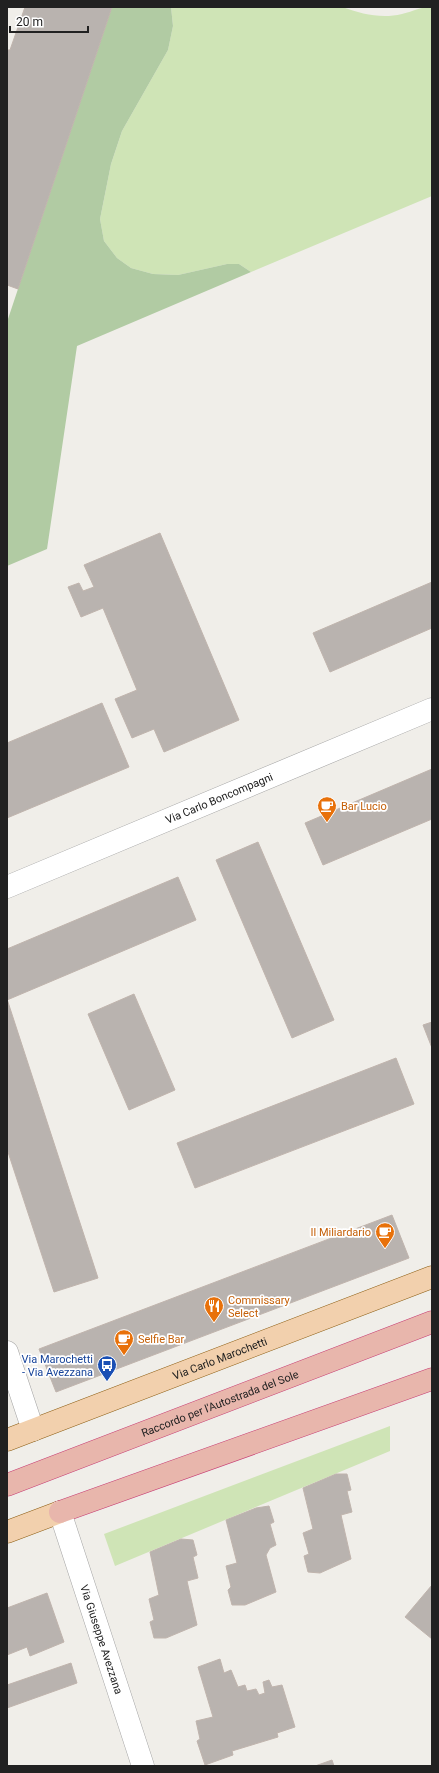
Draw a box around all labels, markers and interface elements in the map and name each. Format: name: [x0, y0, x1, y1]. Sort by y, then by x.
scale bar: [10, 8, 88, 34]
text: 20 m: [16, 15, 43, 29]
street label: Via Carlo Boncompagni: [164, 770, 275, 827]
cafe icon: Bar Lucio: [316, 795, 338, 823]
place label: Bar Lucio: [341, 800, 387, 813]
cafe icon: Il Miliardario: [374, 1221, 396, 1249]
place label: Il Miliardario: [311, 1226, 371, 1239]
place label: Commissary Select: [228, 1294, 291, 1320]
restaurant icon: Commissary Select: [203, 1295, 225, 1323]
cafe icon: Selfie Bar: [113, 1328, 135, 1356]
place label: Selfie Bar: [138, 1333, 185, 1346]
street label: Via Carlo Marochetti: [171, 1335, 269, 1383]
place label: Via Marochetti - Via Avezzana: [22, 1353, 93, 1379]
bus stop icon: Via Marochetti - Via Avezzana: [96, 1354, 118, 1382]
street label: Raccordo per l'Autostrada del Sole: [140, 1368, 301, 1440]
street label: Via Giuseppe Avezzana: [77, 1583, 125, 1696]

